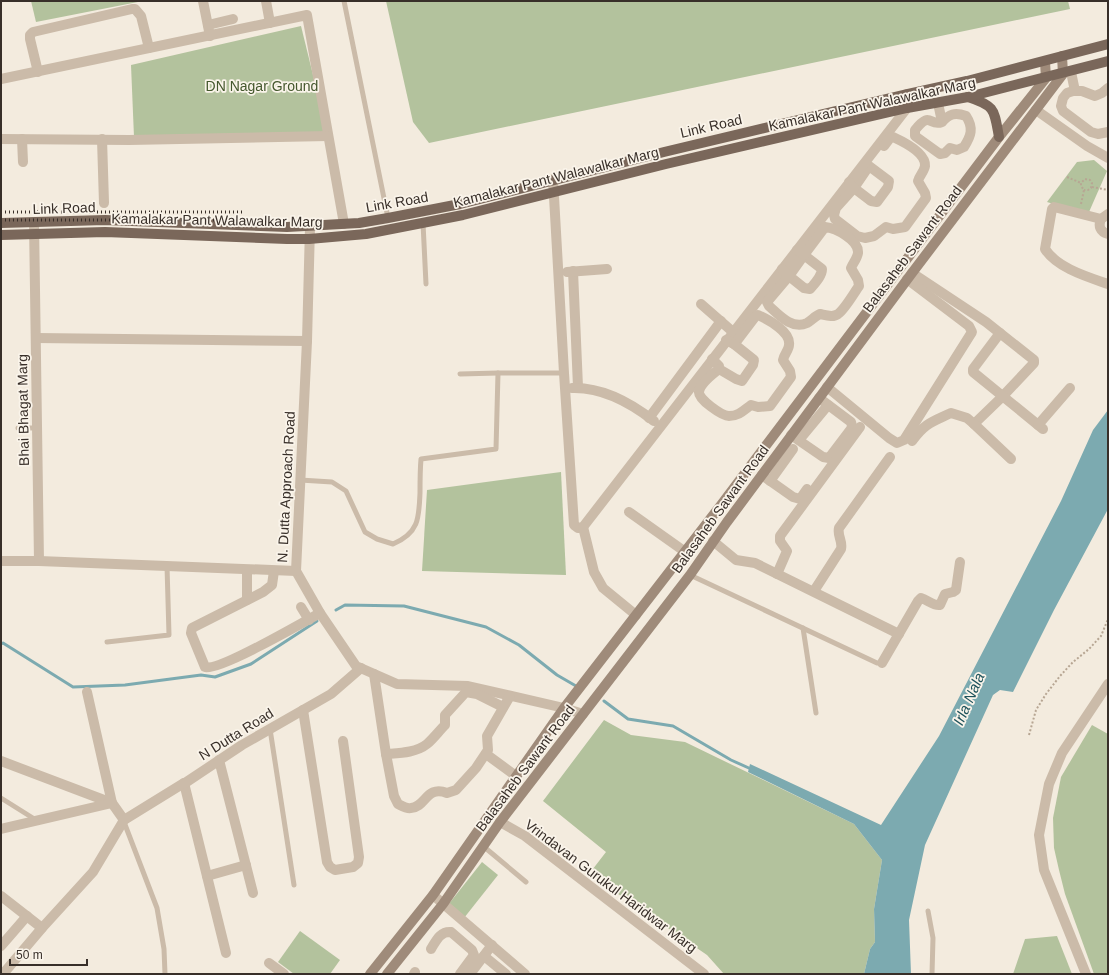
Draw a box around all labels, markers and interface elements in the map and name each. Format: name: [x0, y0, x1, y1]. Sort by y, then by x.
street label: Kamalakar Pant Walawalkar Marg: [767, 74, 977, 134]
park label: DN Nagar Ground: [206, 78, 318, 94]
street label: Link Road: [678, 111, 744, 141]
street label: Kamalakar Pant Walawalkar Marg: [452, 144, 660, 210]
street label: Balasaheb Sawant Road: [859, 183, 965, 315]
street label: Link Road: [365, 189, 429, 215]
street label: Link Road: [32, 199, 96, 217]
street label: Kamalakar Pant Walawalkar Marg: [111, 210, 323, 230]
street label: Bhai Bhagat Marg: [14, 354, 32, 466]
street label: N. Dutta Approach Road: [274, 411, 298, 563]
street label: Balasaheb Sawant Road: [668, 442, 772, 576]
water label: Irla Nala: [949, 670, 988, 728]
street label: Balasaheb Sawant Road: [472, 702, 578, 834]
street label: N Dutta Road: [196, 705, 276, 763]
street label: Vrindavan Gurukul Haridwar Marg: [522, 816, 700, 956]
scale bar: [10, 941, 87, 967]
text: 50 m: [16, 948, 43, 962]

